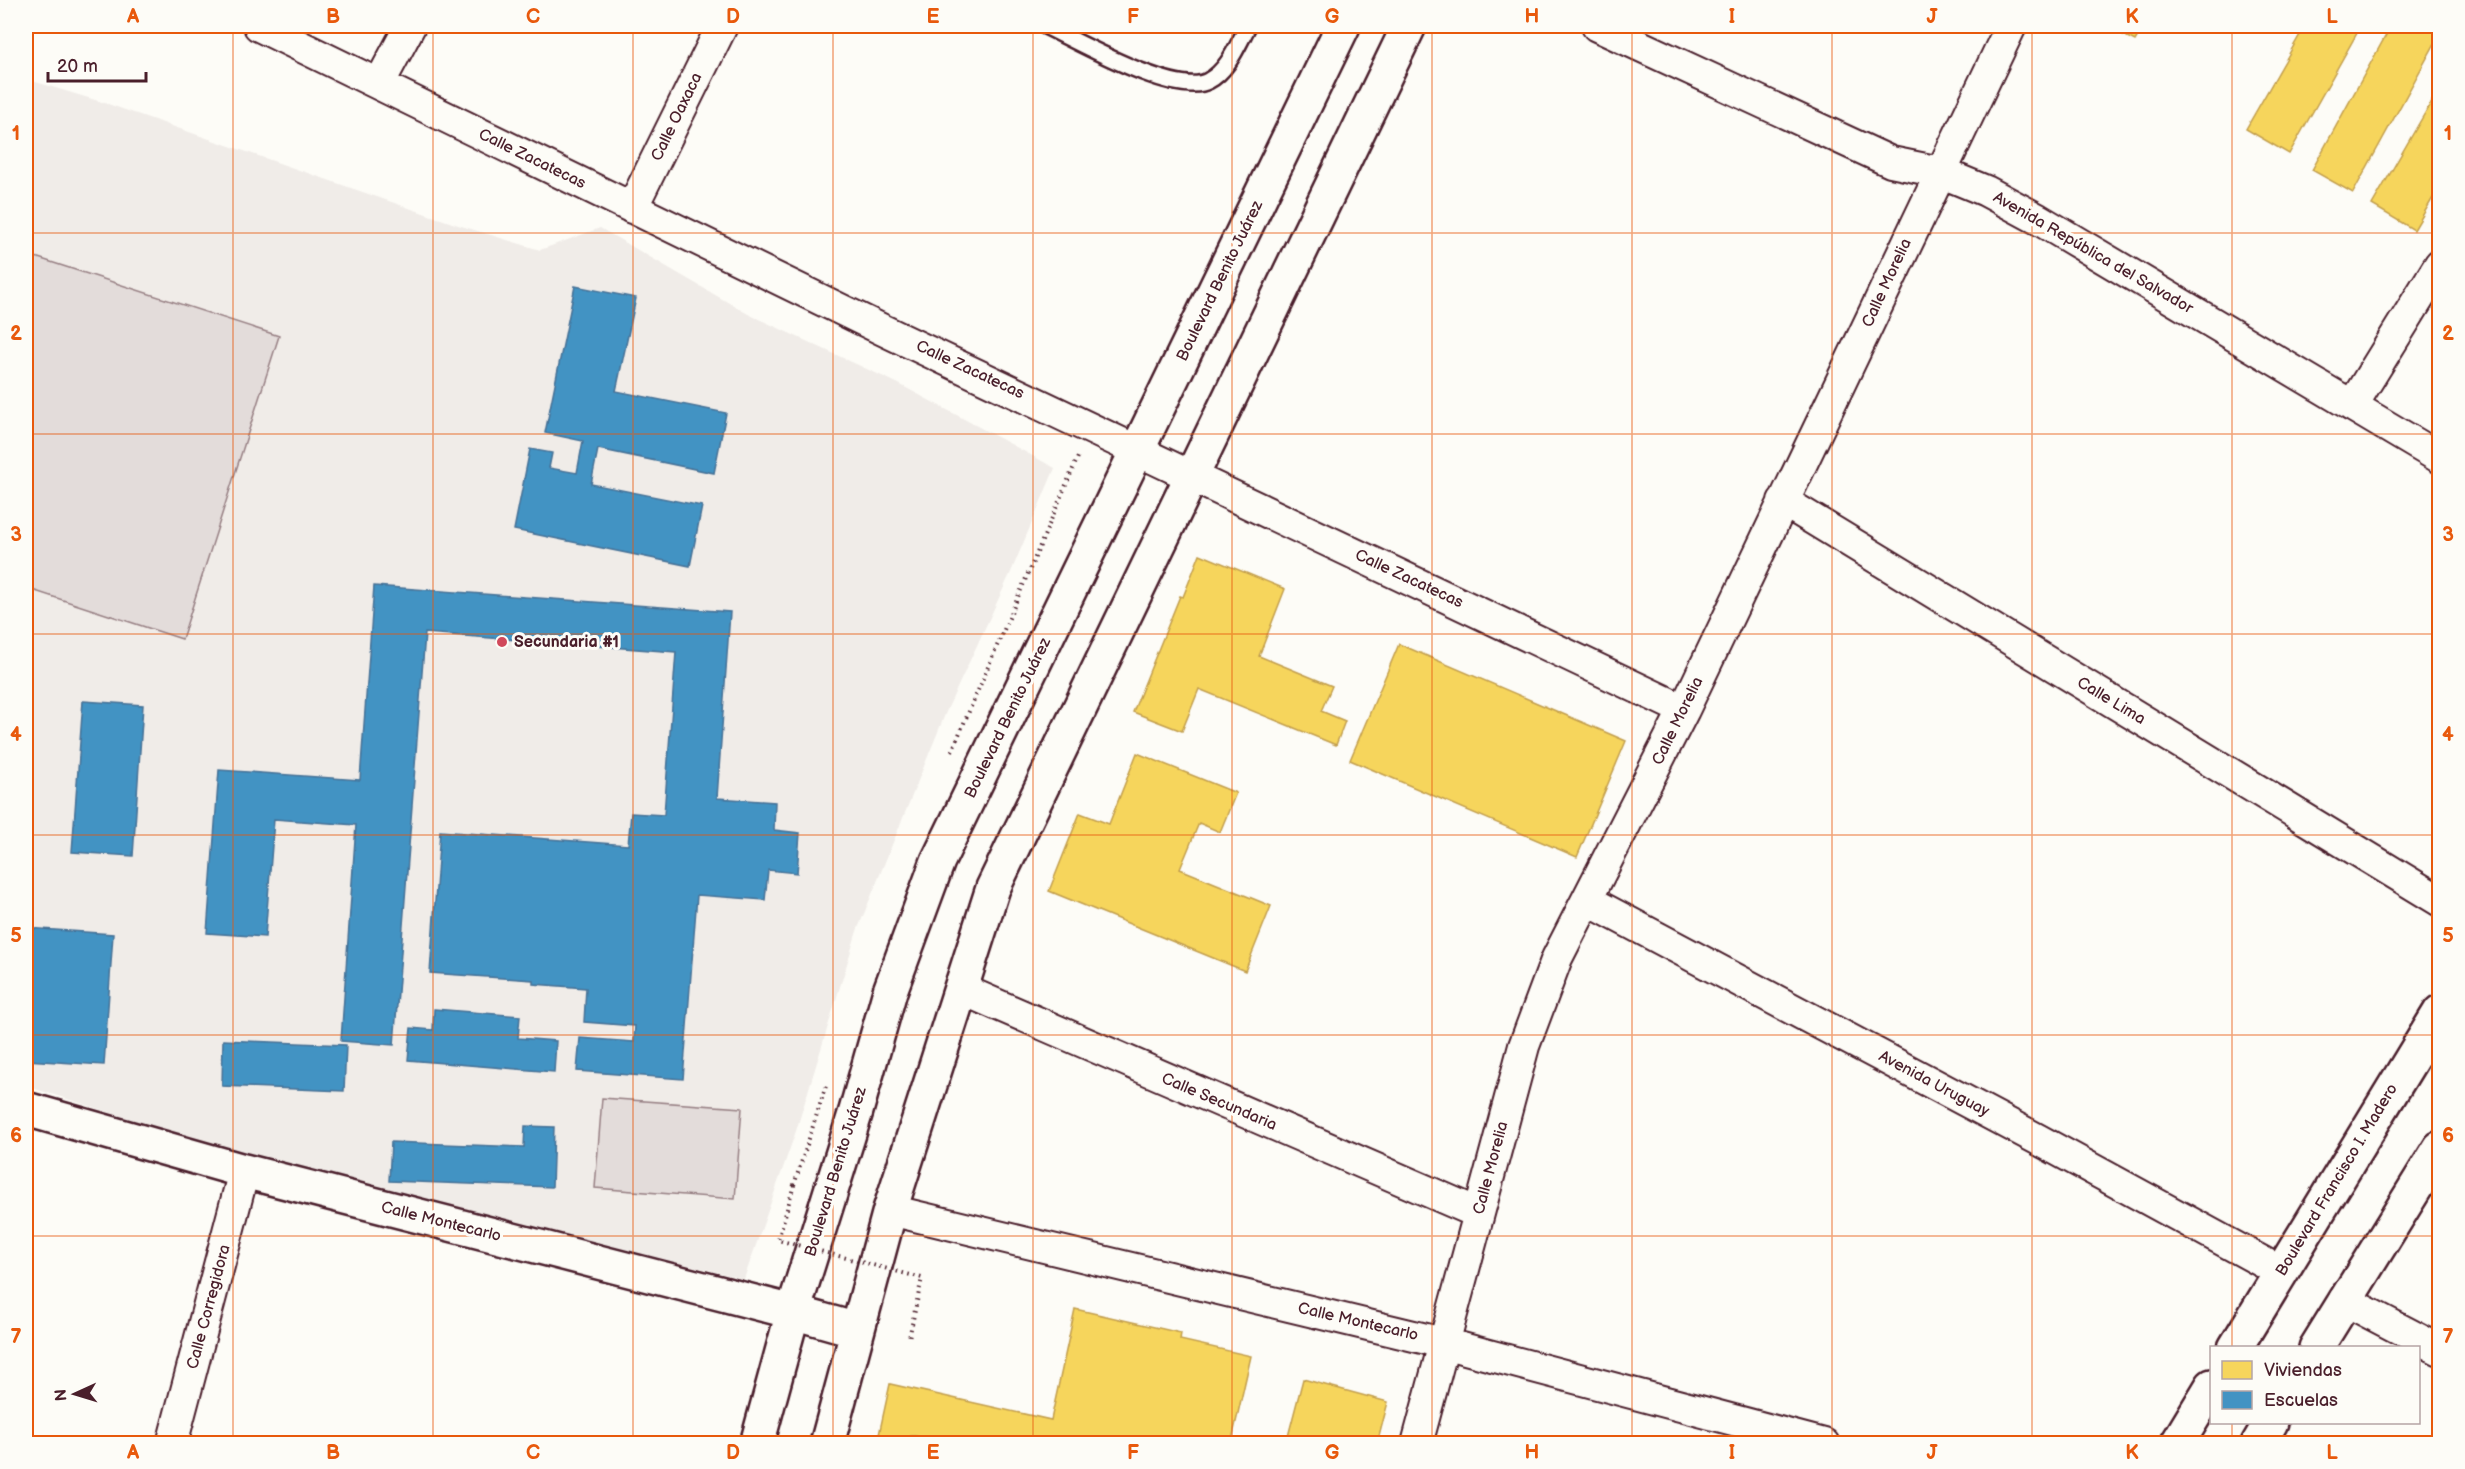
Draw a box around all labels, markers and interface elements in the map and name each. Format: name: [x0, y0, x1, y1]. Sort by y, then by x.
text: A: [126, 5, 140, 29]
text: B: [326, 5, 340, 29]
text: C: [526, 5, 540, 29]
text: D: [726, 5, 740, 29]
text: E: [927, 5, 940, 29]
text: F: [1127, 5, 1139, 29]
text: G: [1325, 5, 1340, 29]
text: H: [1525, 5, 1539, 29]
text: I: [1729, 5, 1735, 29]
text: J: [1927, 5, 1939, 29]
text: K: [2125, 5, 2139, 29]
text: L: [2326, 5, 2338, 29]
scale bar: [48, 45, 146, 83]
text: 20 m: [57, 56, 98, 77]
street label: Calle Oaxaca: [647, 70, 707, 164]
text: 1: [12, 122, 20, 146]
text: 1: [2444, 122, 2452, 146]
street label: Calle Zacatecas: [475, 125, 589, 193]
street label: Avenida República del Salvador: [1990, 188, 2197, 318]
street label: Boulevard Benito Juárez: [1173, 197, 1267, 364]
street label: Calle Morelia: [1858, 236, 1916, 330]
text: 2: [10, 322, 22, 346]
text: 2: [2442, 322, 2454, 346]
street label: Calle Zacatecas: [913, 337, 1027, 403]
text: 3: [10, 523, 22, 547]
text: 3: [2442, 523, 2454, 547]
street label: Calle Zacatecas: [1352, 546, 1466, 612]
place label: Secundaria #1: [514, 633, 619, 652]
street label: Boulevard Benito Juárez: [961, 634, 1055, 801]
marker: Secundaria #1: [495, 635, 509, 649]
street label: Calle Lima: [2073, 673, 2149, 729]
street label: Calle Morelia: [1649, 674, 1707, 768]
text: 4: [10, 723, 22, 747]
text: 4: [2442, 723, 2454, 747]
text: 5: [10, 924, 22, 948]
text: 5: [2442, 924, 2454, 948]
street label: Avenida Uruguay: [1875, 1047, 1993, 1122]
street label: Calle Secundaria: [1159, 1069, 1279, 1135]
street label: Boulevard Francisco I. Madero: [2272, 1080, 2402, 1280]
street label: Boulevard Benito Juárez: [801, 1085, 871, 1259]
street label: Calle Morelia: [1469, 1119, 1513, 1217]
text: 6: [10, 1124, 22, 1148]
text: 6: [2442, 1124, 2454, 1148]
street label: Calle Montecarlo: [379, 1198, 503, 1246]
street label: Calle Corregidora: [183, 1243, 235, 1371]
street label: Calle Montecarlo: [1296, 1299, 1420, 1345]
text: 7: [10, 1325, 22, 1349]
text: 7: [2442, 1325, 2454, 1349]
legend: [2210, 1346, 2420, 1424]
text: Viviendas: [2264, 1360, 2342, 1381]
north arrow: [45, 1364, 105, 1424]
text: N: [52, 1388, 71, 1402]
text: Escuelas: [2264, 1390, 2338, 1411]
text: A: [126, 1441, 140, 1465]
text: B: [326, 1441, 340, 1465]
text: C: [526, 1441, 540, 1465]
text: D: [726, 1441, 740, 1465]
text: E: [927, 1441, 940, 1465]
text: F: [1127, 1441, 1139, 1465]
text: G: [1325, 1441, 1340, 1465]
text: H: [1525, 1441, 1539, 1465]
text: I: [1729, 1441, 1735, 1465]
text: J: [1927, 1441, 1939, 1465]
text: K: [2125, 1441, 2139, 1465]
text: L: [2326, 1441, 2338, 1465]

